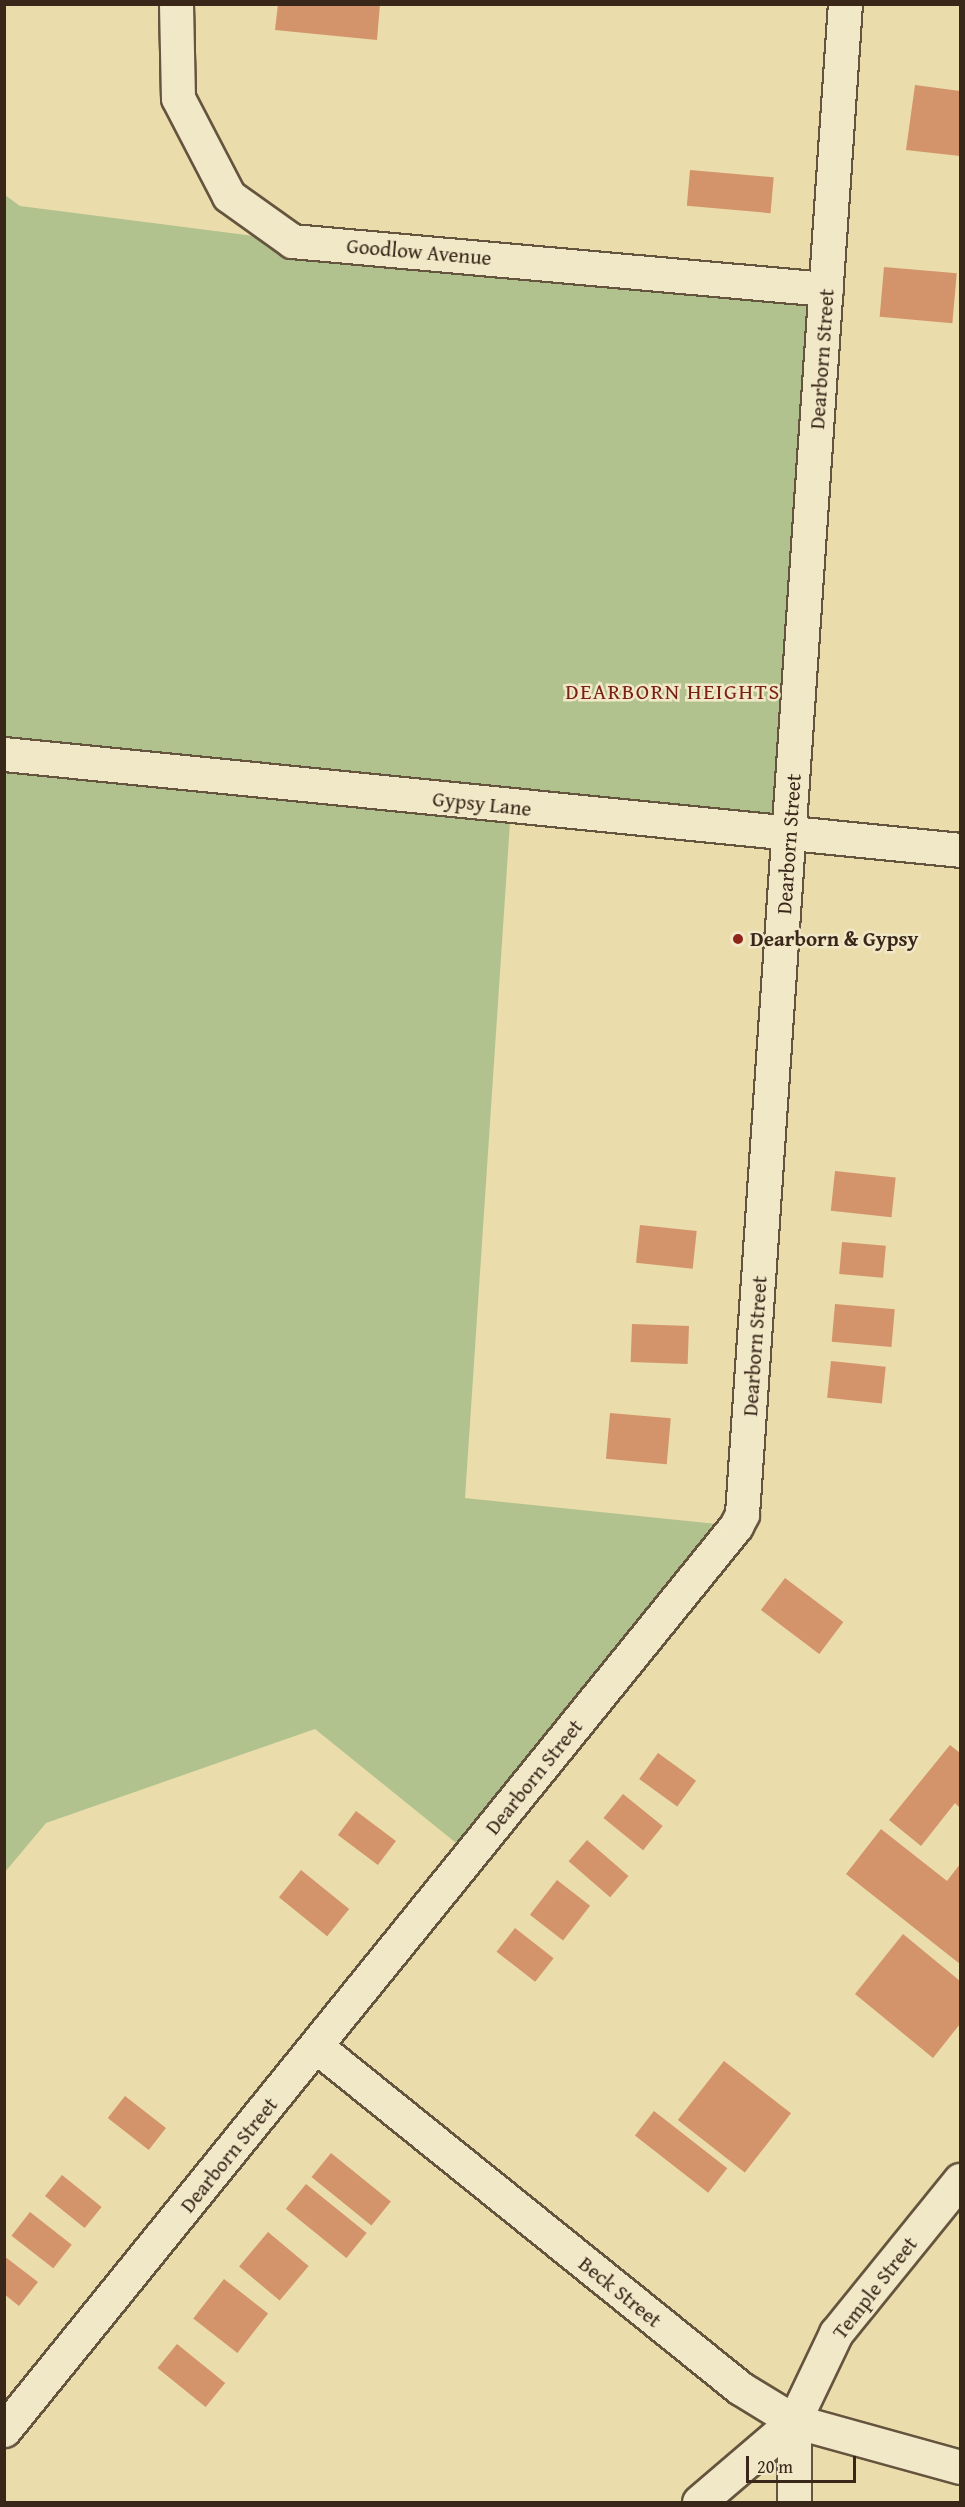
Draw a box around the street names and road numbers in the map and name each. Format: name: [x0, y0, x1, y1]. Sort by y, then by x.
street label: Goodlow Avenue: [345, 233, 493, 271]
street label: Dearborn Street: [805, 288, 839, 430]
street label: Dearborn Street: [772, 773, 806, 915]
street label: Gypsy Lane: [431, 786, 533, 822]
street label: Dearborn Street: [738, 1275, 772, 1417]
street label: Dearborn Street: [480, 1714, 588, 1840]
street label: Dearborn Street: [175, 2092, 283, 2218]
street label: Temple Street: [827, 2232, 923, 2344]
street label: Beck Street: [574, 2251, 666, 2333]

